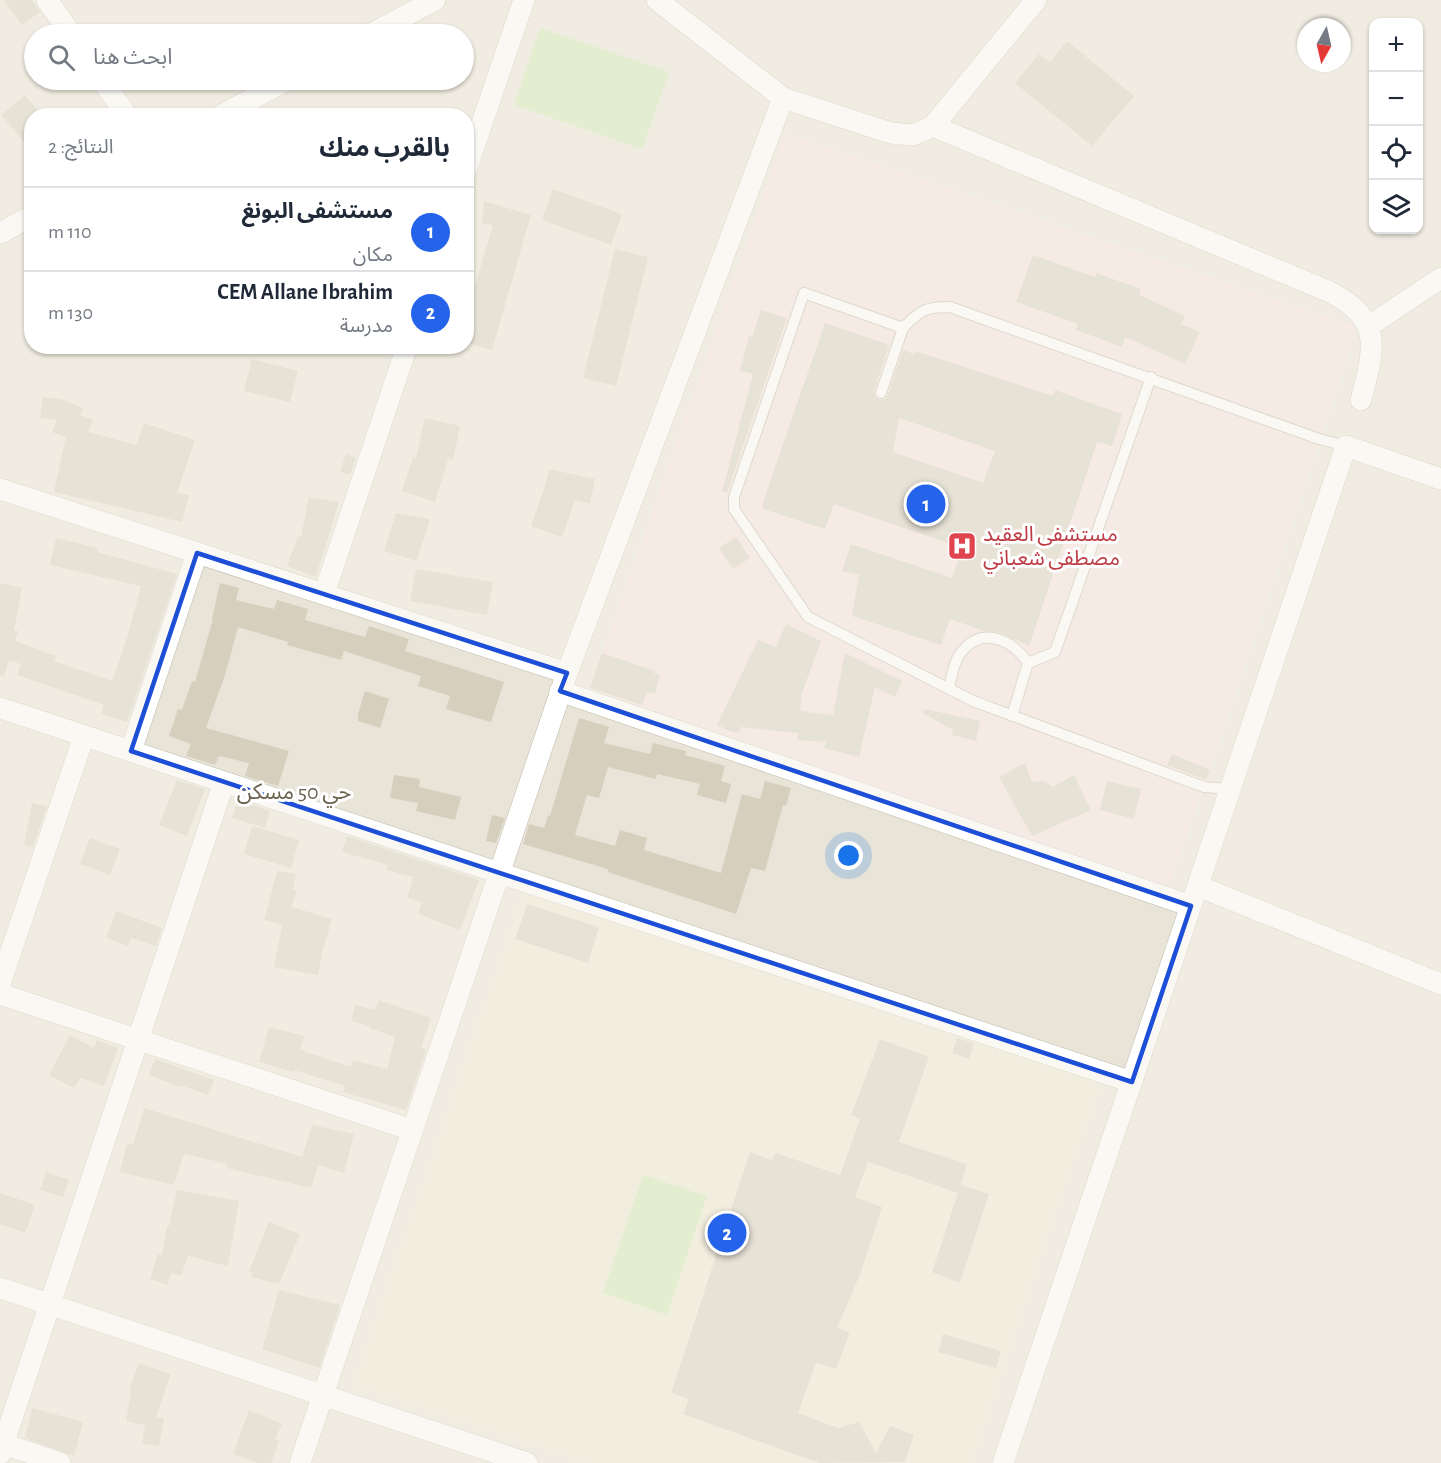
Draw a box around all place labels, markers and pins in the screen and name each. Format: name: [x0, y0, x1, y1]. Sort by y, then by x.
pin: 1: [906, 482, 946, 526]
place label: مستشفى العقيد مصطفى شعباني: [983, 524, 1120, 574]
hospital icon: مستشفى العقيد مصطفى شعباني: [946, 530, 978, 562]
pin: 2: [708, 1210, 746, 1256]

